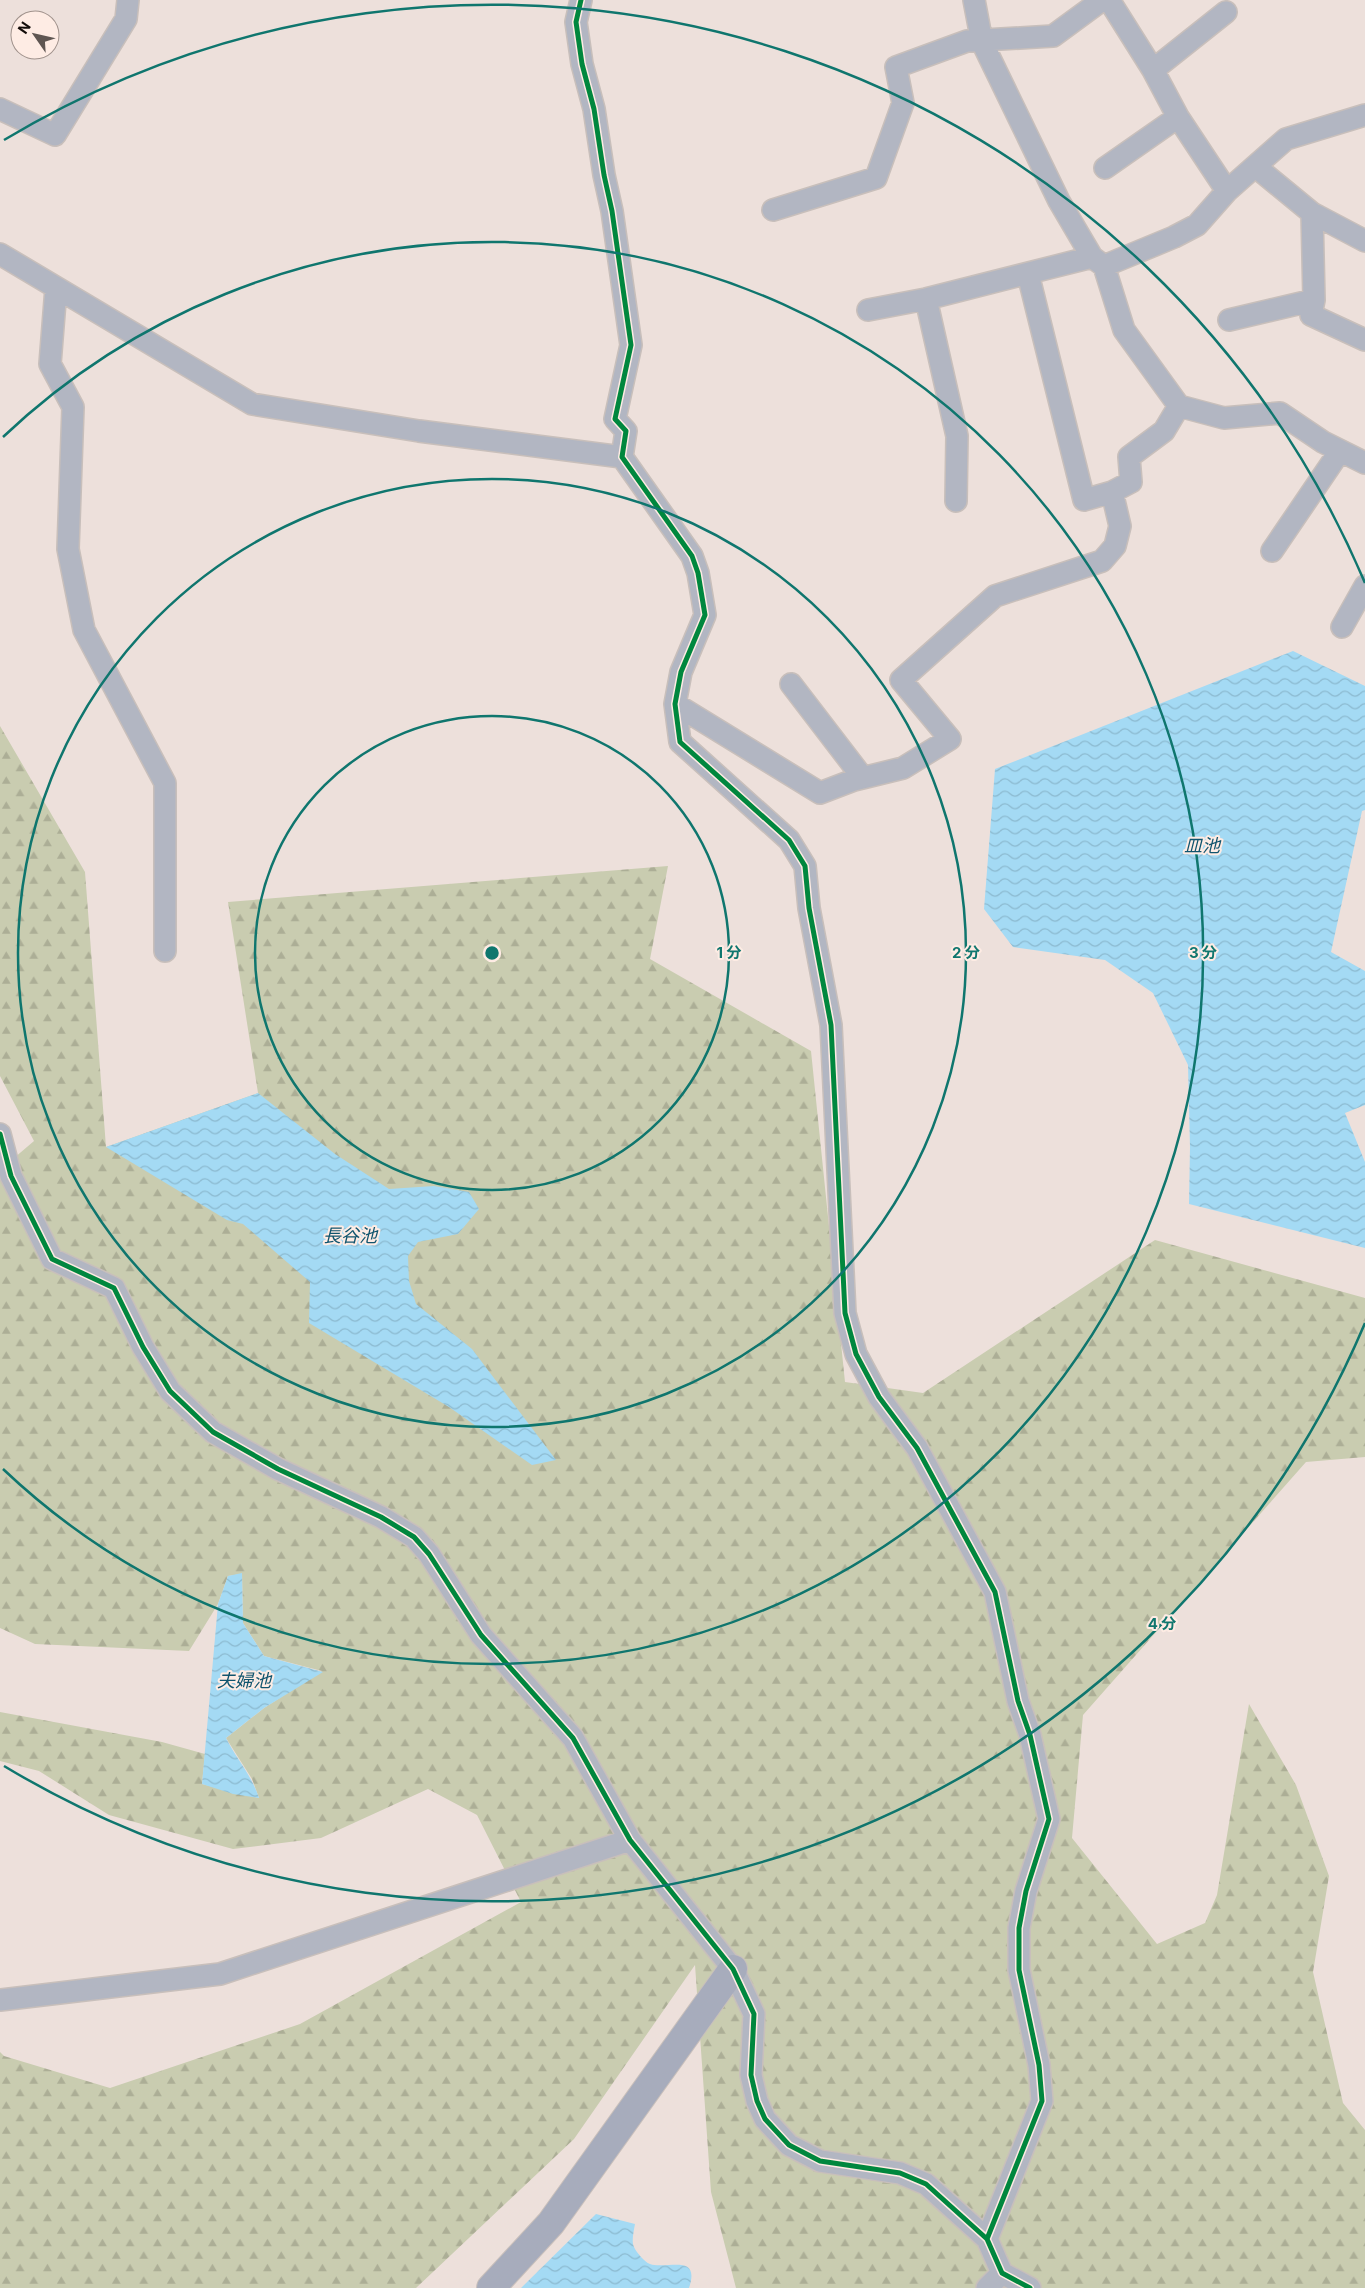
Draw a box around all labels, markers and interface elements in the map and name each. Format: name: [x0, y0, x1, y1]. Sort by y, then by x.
north arrow: [10, 10, 60, 60]
text: N: [14, 18, 34, 37]
water label: 皿池: [1184, 835, 1222, 856]
text: 1 分: [716, 943, 742, 962]
text: 2 分: [952, 943, 980, 962]
text: 3 分: [1189, 943, 1217, 962]
centre of rings: [483, 944, 501, 962]
water label: 長谷池: [323, 1225, 379, 1246]
text: 4 分: [1148, 1614, 1176, 1633]
water label: 夫婦池: [217, 1670, 273, 1691]

